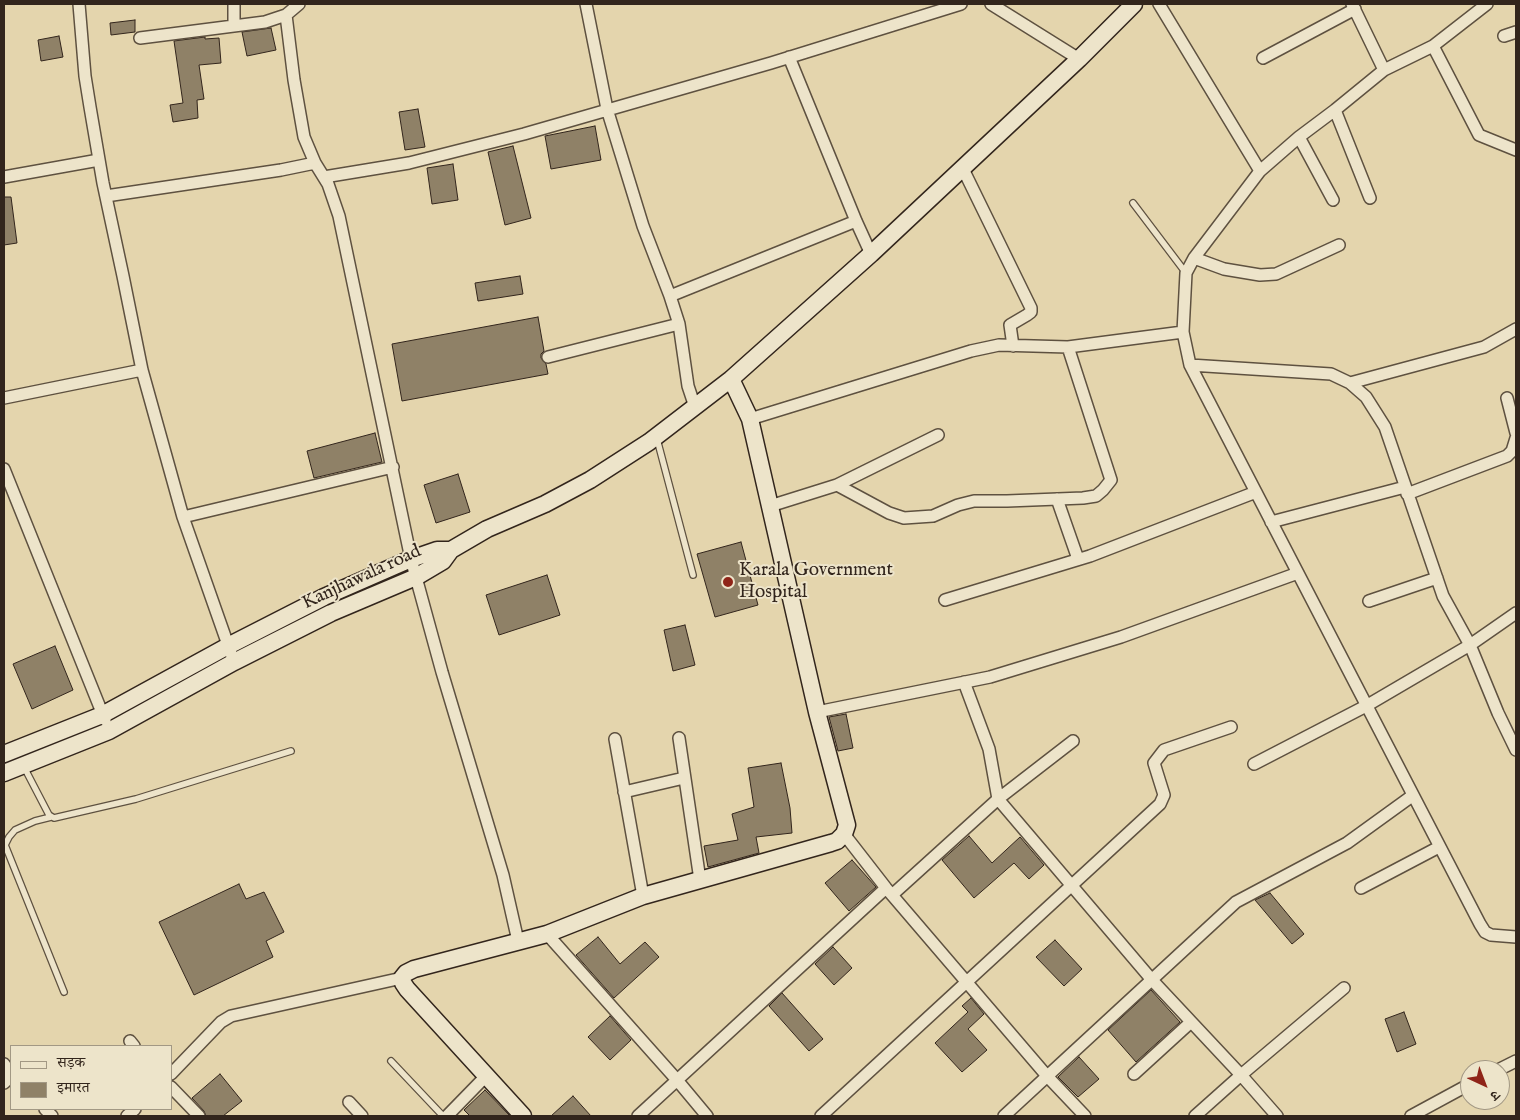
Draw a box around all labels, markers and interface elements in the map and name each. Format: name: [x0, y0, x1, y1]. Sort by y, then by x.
street label: Kanjhawala road: [299, 541, 425, 615]
place label: Karala Government Hospital: [739, 560, 893, 604]
marker: Karala Government Hospital: [721, 575, 735, 589]
legend: [10, 1045, 172, 1110]
text: सड़क: [57, 1053, 85, 1072]
north arrow: [1460, 1060, 1510, 1110]
text: इमारत: [57, 1078, 90, 1097]
text: उ: [1486, 1086, 1503, 1104]

